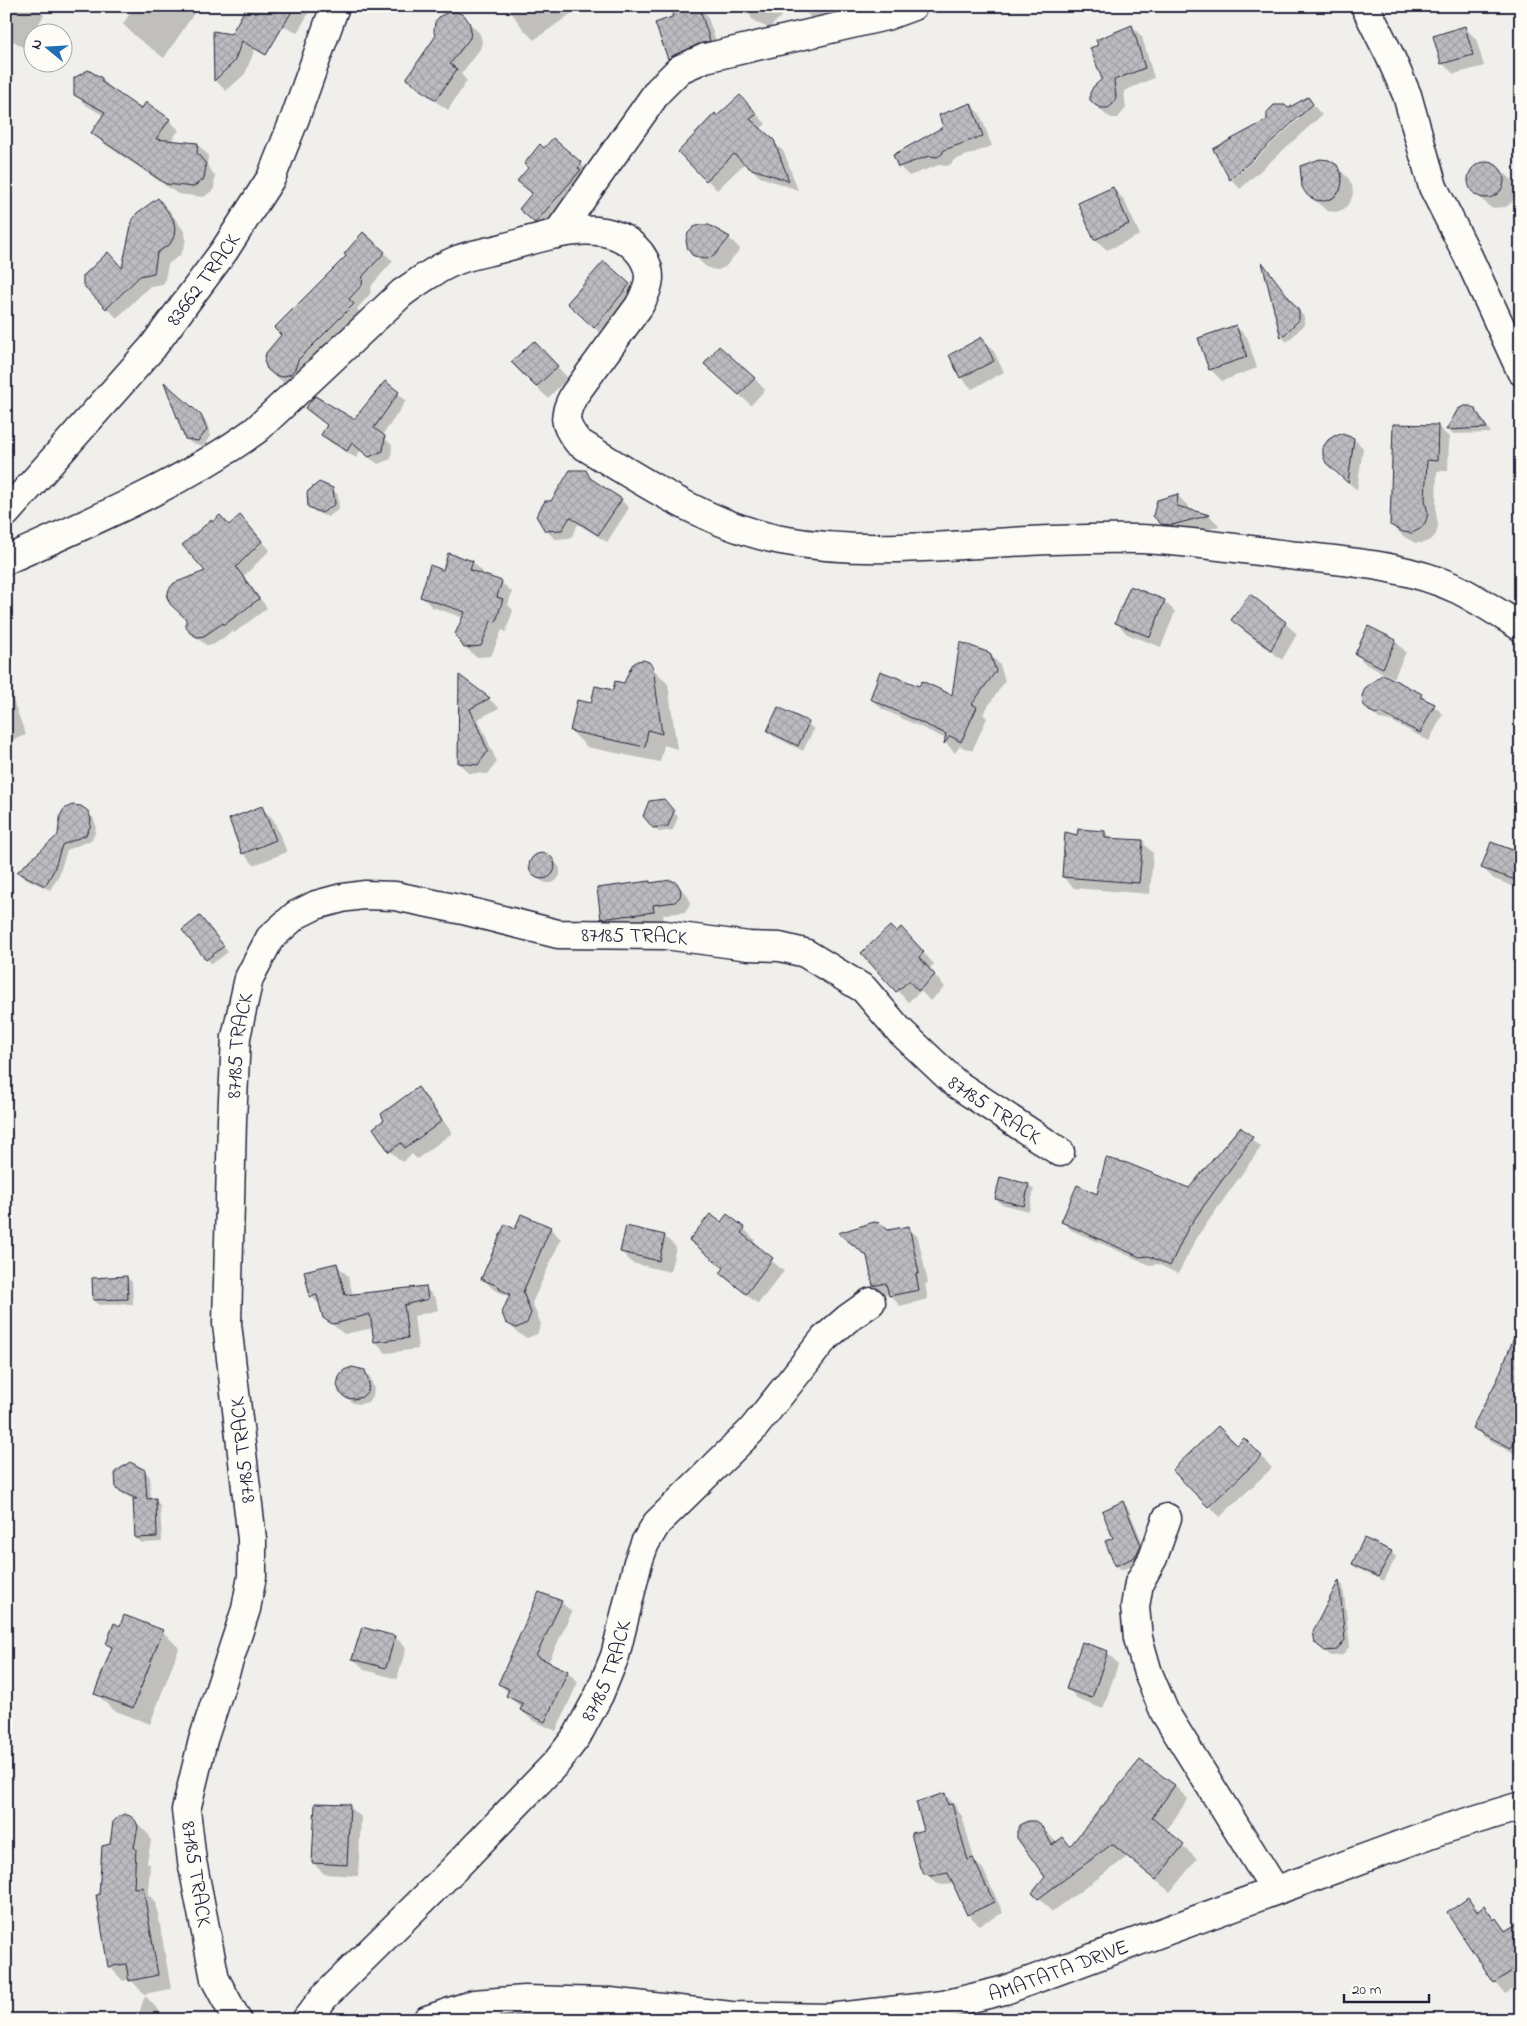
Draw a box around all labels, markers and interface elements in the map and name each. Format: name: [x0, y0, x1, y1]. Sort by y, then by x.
north arrow: [22, 22, 72, 72]
text: N: [26, 37, 49, 52]
street label: 83662 TRACK: [160, 227, 249, 333]
street label: 87185 TRACK: [581, 921, 690, 955]
street label: 87185 TRACK: [220, 989, 262, 1099]
street label: 87185 TRACK: [939, 1070, 1048, 1153]
street label: 87185 TRACK: [223, 1394, 264, 1504]
street label: 87185 TRACK: [574, 1616, 640, 1728]
street label: 87185 TRACK: [172, 1819, 218, 1930]
street label: AMATATA DRIVE: [986, 1933, 1133, 2010]
scale bar: [1344, 1971, 1430, 2003]
text: 20 m: [1352, 1979, 1382, 2001]

